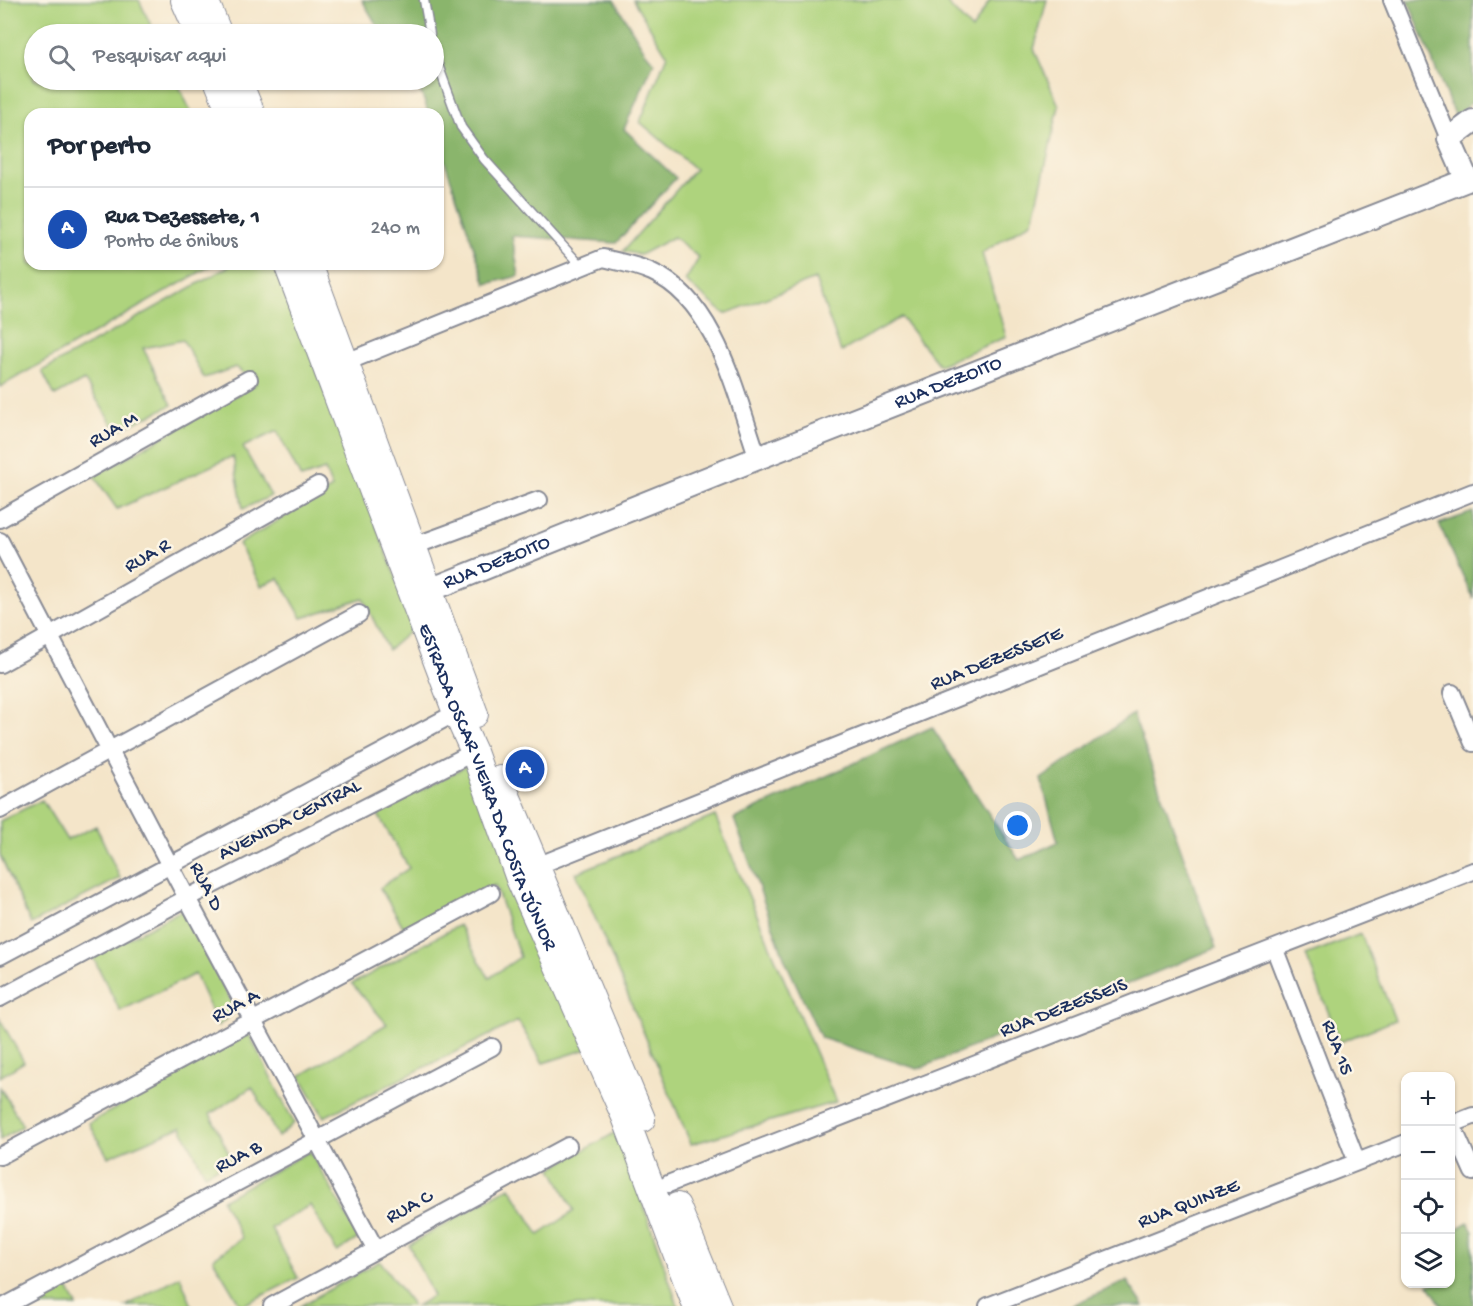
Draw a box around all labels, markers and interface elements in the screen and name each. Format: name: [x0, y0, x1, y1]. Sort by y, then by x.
search box: [24, 24, 444, 90]
icon: search: [45, 41, 78, 74]
text: Pesquisar aqui: [93, 44, 227, 70]
text: Por perto: [48, 132, 151, 163]
text: Rua Dezessete, 1: [105, 205, 260, 231]
text: A: [62, 218, 73, 241]
text: 240 m: [370, 218, 420, 241]
text: Ponto de ônibus: [105, 231, 238, 254]
street label: RUA DEZOITO: [891, 352, 1005, 415]
street label: RUA M: [86, 408, 143, 454]
street label: RUA DEZOITO: [440, 531, 554, 595]
street label: RUA R: [121, 534, 176, 579]
street label: ESTRADA OSCAR VIEIRA DA COSTA JÚNIOR: [410, 621, 564, 953]
street label: RUA DEZESSETE: [927, 622, 1068, 697]
pin: A: [506, 746, 544, 792]
street label: AVENIDA CENTRAL: [215, 775, 366, 867]
your location: [1003, 811, 1032, 840]
street label: RUA D: [183, 859, 227, 916]
street label: RUA DEZESSEIS: [997, 974, 1132, 1044]
street label: RUA A: [208, 984, 265, 1029]
street label: RUA 15: [1315, 1017, 1357, 1079]
map controls: [1401, 1072, 1455, 1288]
button: +: [1401, 1072, 1455, 1126]
button: −: [1401, 1126, 1455, 1180]
street label: RUA B: [212, 1136, 267, 1180]
street label: RUA QUINZE: [1135, 1175, 1244, 1235]
button: locate: [1401, 1180, 1455, 1234]
street label: RUA C: [383, 1186, 438, 1230]
button: layers: [1401, 1234, 1455, 1288]

